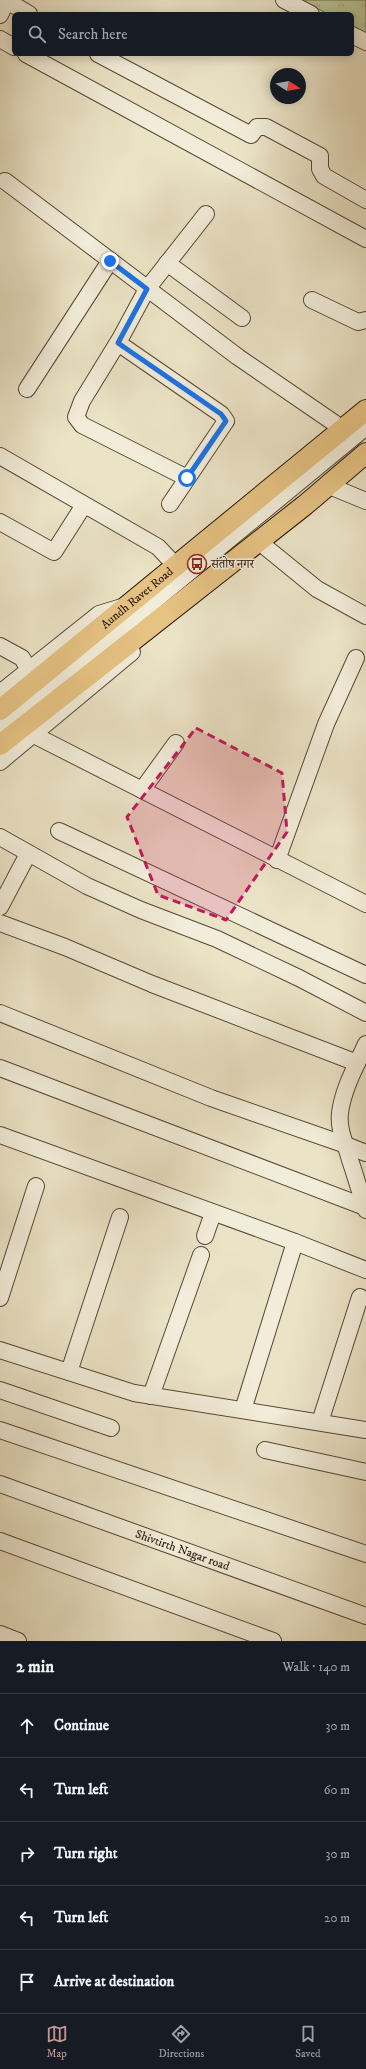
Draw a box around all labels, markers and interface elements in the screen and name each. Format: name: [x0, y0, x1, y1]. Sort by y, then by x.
search box: [12, 12, 354, 56]
icon: search: [26, 23, 48, 45]
text: Search here: [58, 25, 127, 44]
north arrow: [270, 68, 306, 104]
route end: [101, 252, 119, 270]
route start: [178, 469, 196, 487]
bus stop icon: संतोष नगर: [186, 553, 208, 575]
place label: संतोष नगर: [210, 556, 255, 572]
street label: Aundh Ravet Road: [98, 564, 176, 632]
street label: Shivtirth Nagar road: [133, 1526, 232, 1574]
text: 2 min: [16, 1656, 54, 1678]
text: Walk · 140 m: [282, 1659, 350, 1675]
icon: ahead: [16, 1715, 38, 1737]
text: Continue: [54, 1716, 109, 1735]
text: 30 m: [326, 1718, 350, 1734]
icon: left: [16, 1779, 38, 1801]
text: Turn left: [54, 1780, 108, 1799]
text: 60 m: [324, 1782, 350, 1798]
icon: right: [16, 1843, 38, 1865]
text: Turn right: [54, 1844, 117, 1863]
text: 30 m: [326, 1846, 350, 1862]
icon: left: [16, 1907, 38, 1929]
text: Turn left: [54, 1908, 108, 1927]
text: 20 m: [324, 1910, 350, 1926]
icon: arrive: [16, 1971, 38, 1993]
text: Arrive at destination: [54, 1972, 174, 1991]
tab: Map: [46, 2023, 68, 2061]
tab: Directions: [159, 2023, 204, 2061]
tab: Saved: [295, 2023, 320, 2061]

